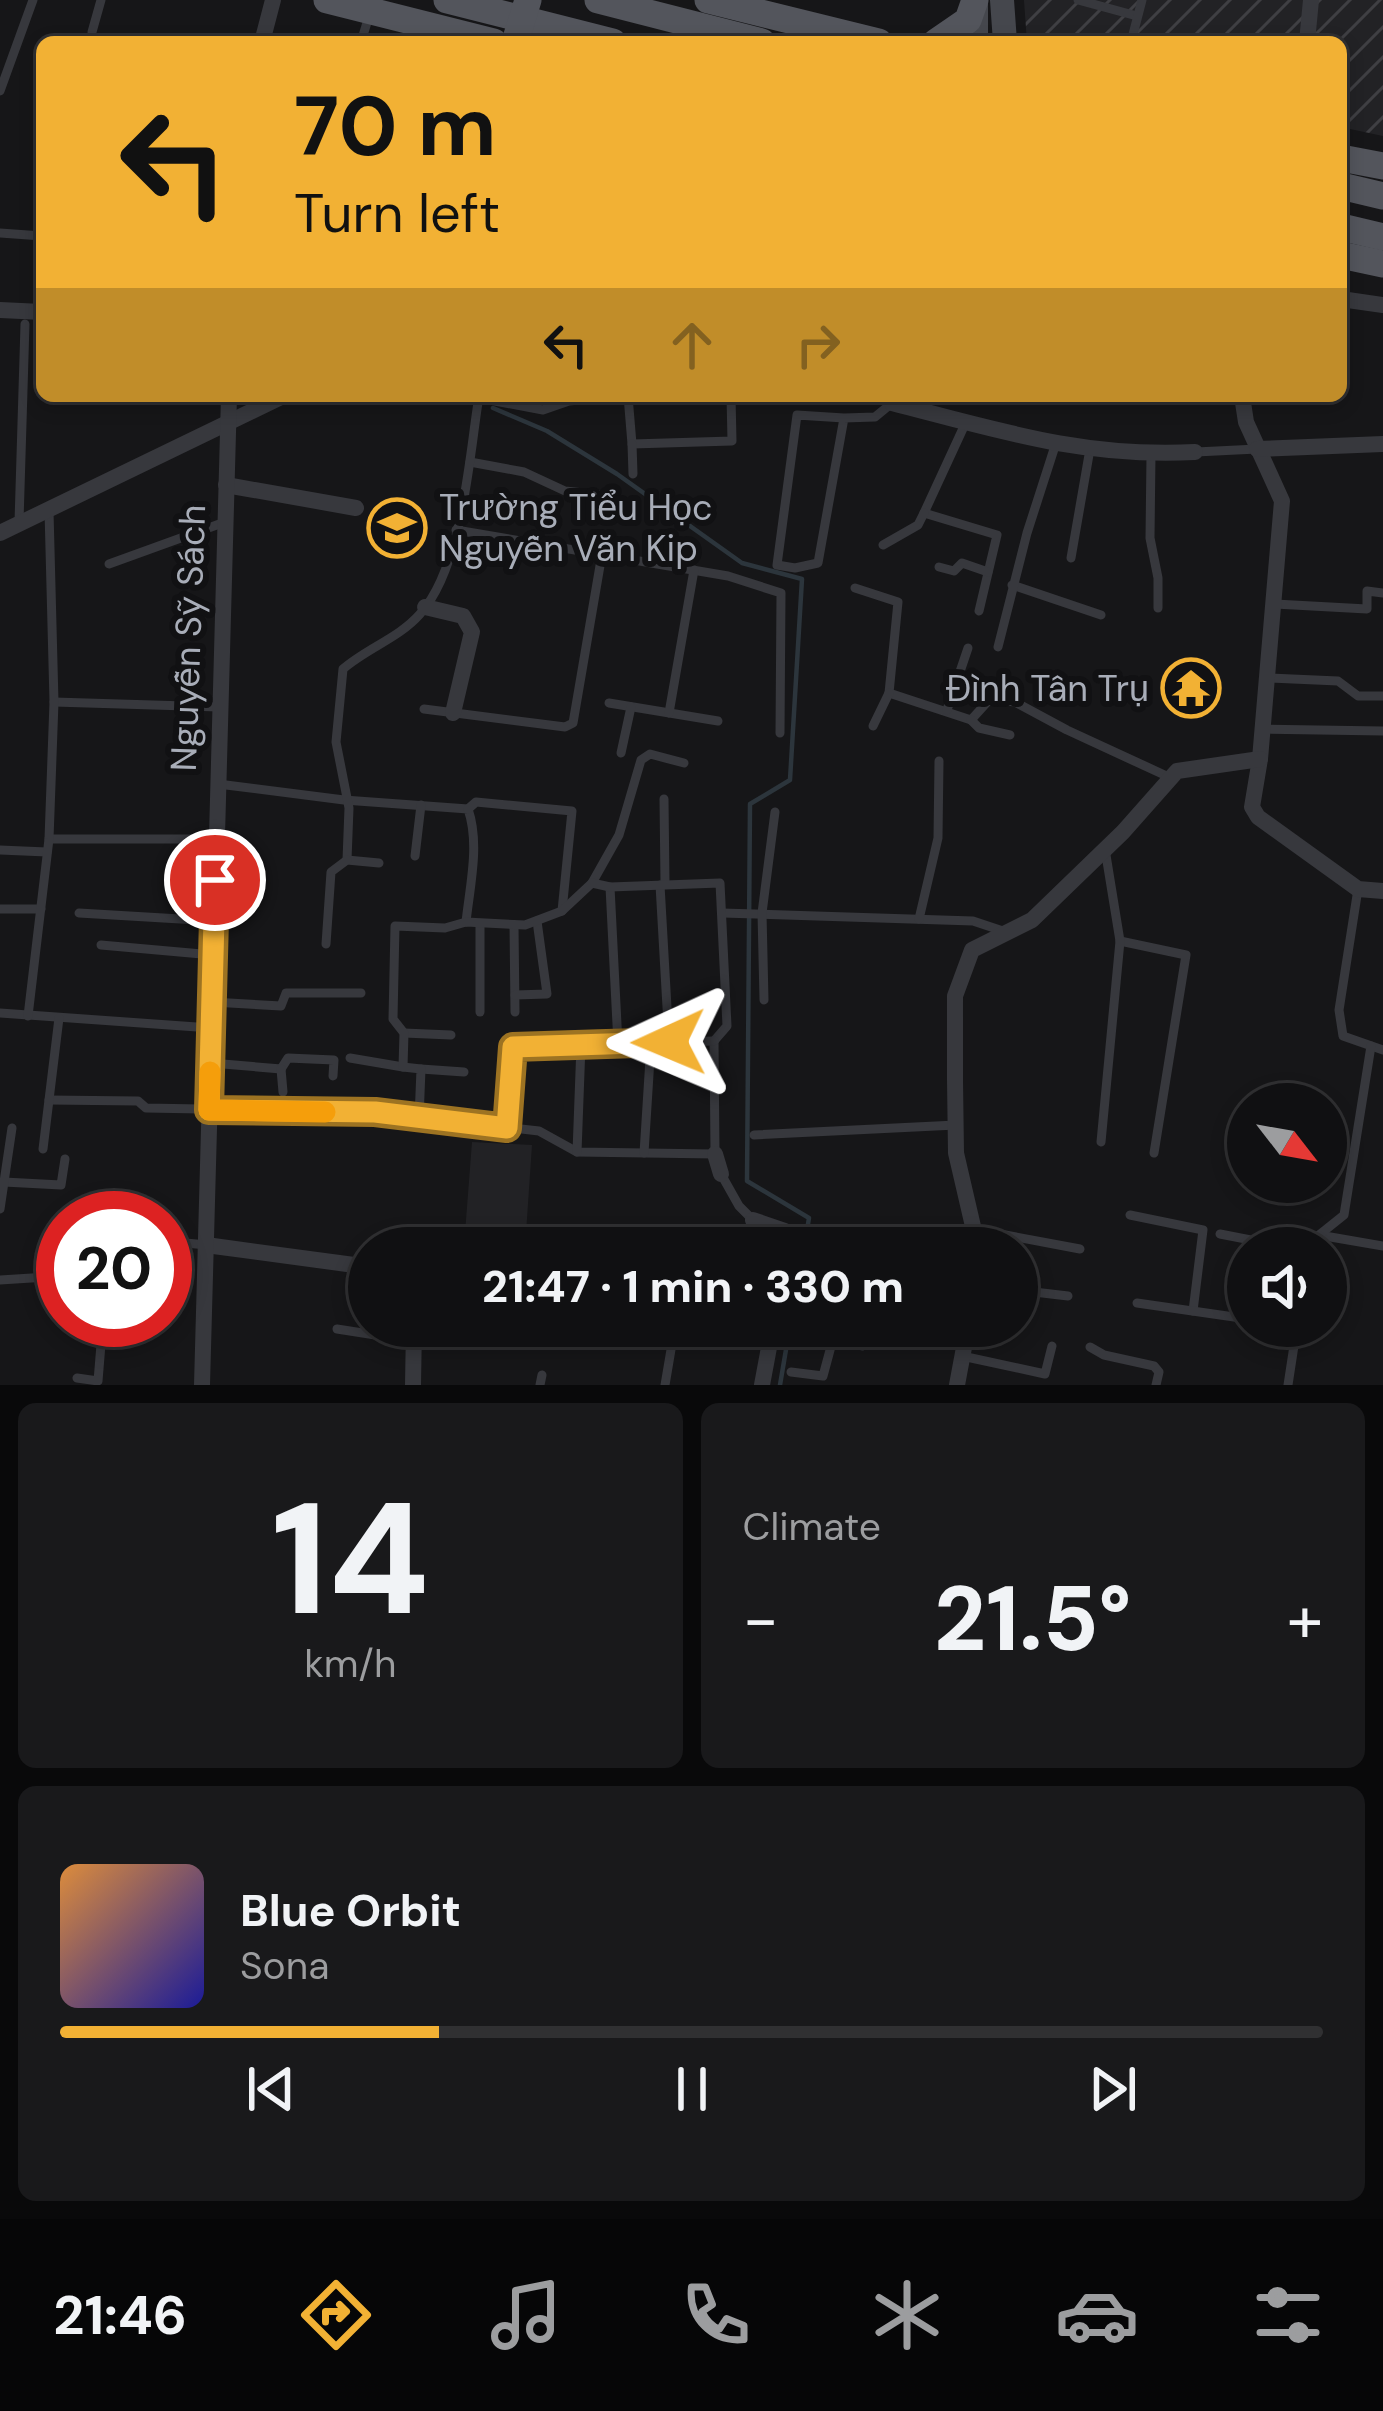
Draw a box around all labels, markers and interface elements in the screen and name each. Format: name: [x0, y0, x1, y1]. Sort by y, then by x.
text: 70 m: [294, 72, 497, 181]
icon: left: [96, 84, 252, 240]
text: Turn left: [294, 178, 500, 249]
icon: left: [533, 312, 599, 378]
icon: ahead: [659, 312, 725, 378]
icon: right: [785, 312, 851, 378]
place label: Trường Tiểu Học Nguyễn Văn Kip: [439, 484, 713, 572]
school or university icon: Trường Tiểu Học Nguyễn Văn Kip: [366, 497, 428, 559]
street label: Nguyễn Sỹ Sách: [160, 504, 216, 772]
temple icon: Đình Tân Trụ: [1160, 657, 1222, 719]
place label: Đình Tân Trụ: [946, 665, 1149, 712]
pin: [164, 829, 266, 931]
icon: arrive: [182, 847, 248, 913]
position arrow: [606, 979, 732, 1105]
north arrow: [1227, 1083, 1347, 1203]
map controls: [1227, 1083, 1347, 1347]
speed limit sign: 20: [36, 1191, 192, 1347]
button: sound: [1227, 1227, 1347, 1347]
text: 21:47 · 1 min · 330 m: [482, 1257, 904, 1316]
text: 14: [271, 1458, 429, 1661]
text: Climate: [743, 1501, 881, 1552]
text: 21.5°: [934, 1561, 1131, 1678]
text: −: [743, 1577, 779, 1662]
text: +: [1287, 1577, 1323, 1662]
text: km/h: [304, 1638, 396, 1689]
text: Blue Orbit: [240, 1881, 461, 1940]
text: Sona: [240, 1940, 329, 1991]
icon: previous: [238, 2056, 304, 2122]
icon: pause: [659, 2056, 725, 2122]
icon: next: [1080, 2056, 1146, 2122]
icon: directions: [294, 2273, 378, 2357]
icon: music: [484, 2273, 568, 2357]
icon: phone: [674, 2273, 758, 2357]
icon: climate: [865, 2273, 949, 2357]
icon: car: [1055, 2273, 1139, 2357]
icon: filters: [1246, 2273, 1330, 2357]
text: 21:46: [53, 2280, 187, 2351]

